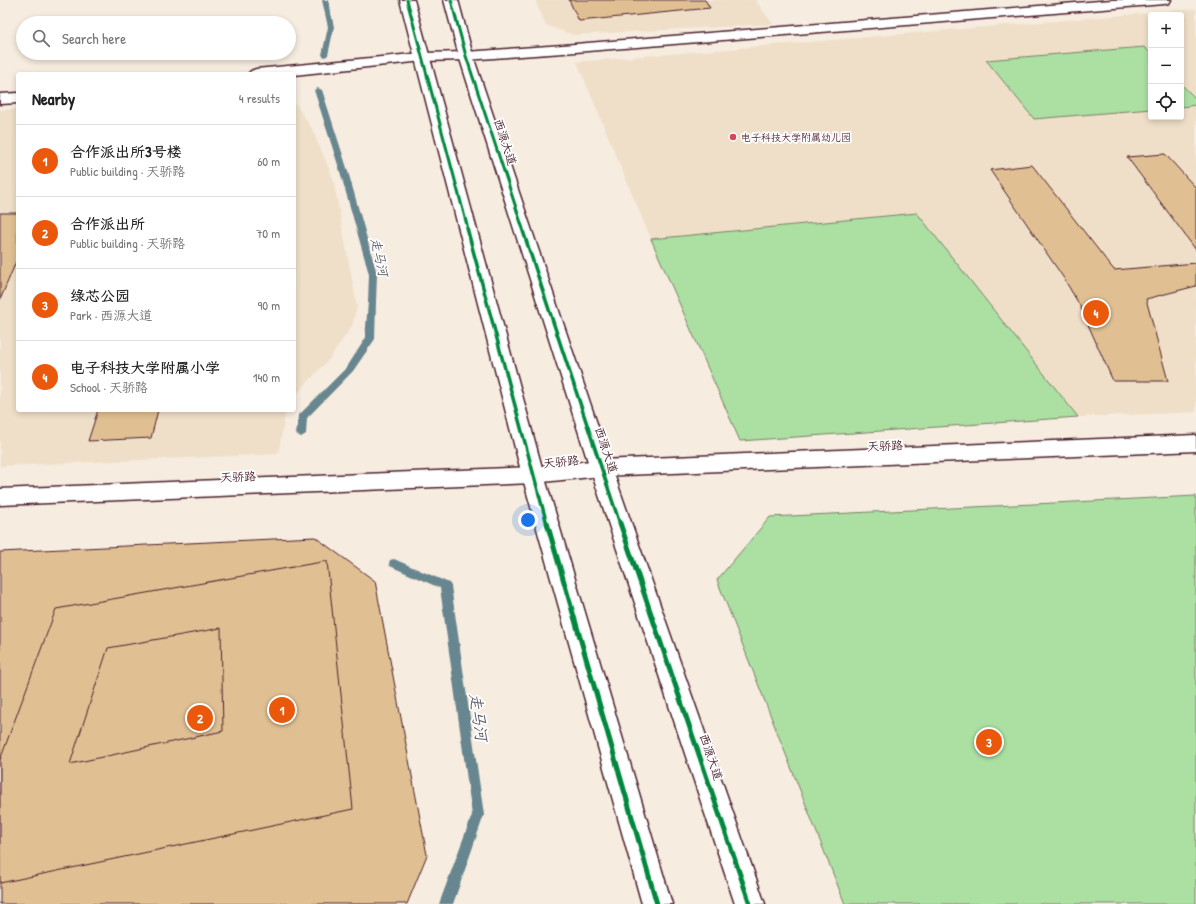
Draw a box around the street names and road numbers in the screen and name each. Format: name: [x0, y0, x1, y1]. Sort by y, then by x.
street label: 西源大道: [490, 116, 521, 167]
street label: 西源大道: [591, 424, 622, 475]
street label: 天骄路: [867, 436, 903, 455]
street label: 天骄路: [542, 451, 580, 472]
street label: 天骄路: [220, 467, 256, 486]
street label: 西源大道: [696, 731, 727, 782]

